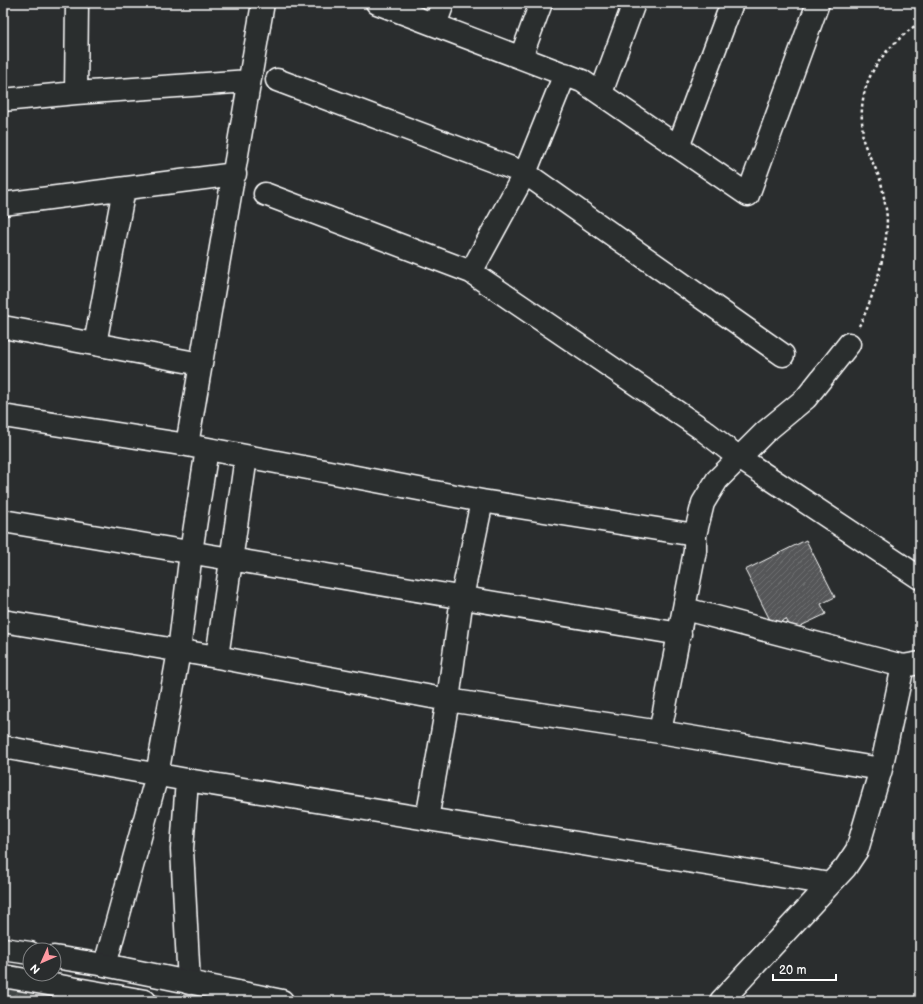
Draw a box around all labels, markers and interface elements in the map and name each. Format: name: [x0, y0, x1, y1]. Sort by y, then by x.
north arrow: [22, 942, 62, 982]
scale bar: [773, 956, 836, 982]
text: N: [28, 961, 43, 976]
text: 20 m: [779, 963, 806, 978]

